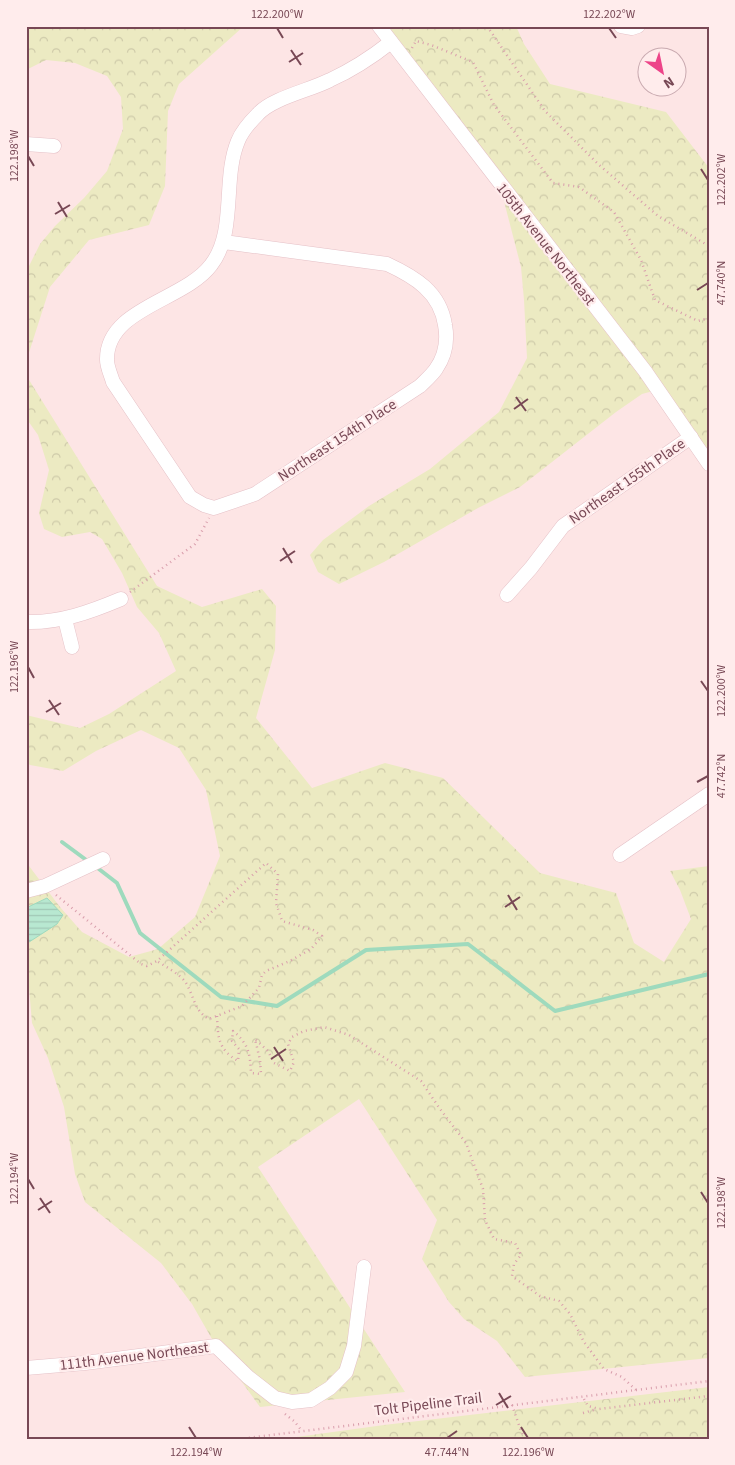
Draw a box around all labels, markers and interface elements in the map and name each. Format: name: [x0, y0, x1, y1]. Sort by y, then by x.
text: 122.200°W: [251, 6, 304, 23]
text: 122.202°W: [583, 6, 636, 23]
north arrow: [638, 48, 688, 98]
text: N: [659, 71, 678, 93]
text: 122.198°W: [6, 129, 23, 182]
text: 122.202°W: [713, 153, 730, 206]
street label: 105th Avenue Northeast: [491, 179, 600, 310]
text: 47.740°N: [713, 261, 730, 305]
street label: Northeast 154th Place: [274, 394, 401, 487]
street label: Northeast 155th Place: [565, 433, 690, 529]
text: 122.196°W: [6, 640, 23, 693]
text: 122.200°W: [713, 664, 730, 717]
text: 47.742°N: [713, 754, 730, 798]
text: 122.194°W: [6, 1152, 23, 1205]
text: 122.198°W: [713, 1176, 730, 1229]
street label: 111th Avenue Northeast: [58, 1337, 210, 1376]
street label: Tolt Pipeline Trail: [373, 1387, 483, 1422]
text: 122.194°W: [170, 1444, 223, 1461]
text: 47.744°N: [425, 1444, 469, 1461]
text: 122.196°W: [502, 1444, 555, 1461]

